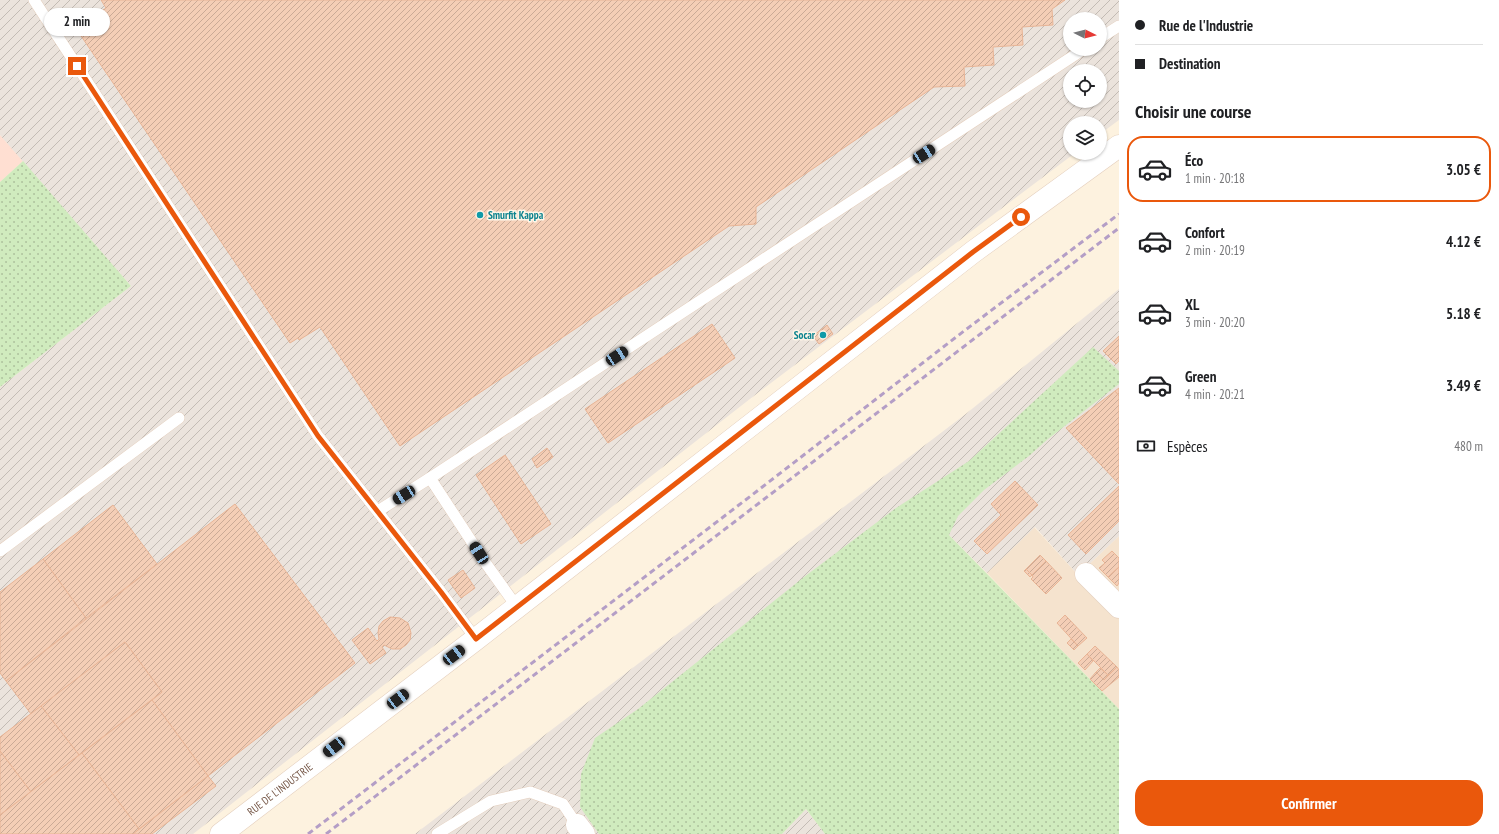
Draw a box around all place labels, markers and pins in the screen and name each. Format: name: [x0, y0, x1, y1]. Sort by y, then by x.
place label: Smurfit Kappa: [488, 208, 544, 222]
marker: Smurfit Kappa: [475, 210, 485, 220]
place label: Socar: [794, 328, 816, 342]
marker: Socar: [818, 330, 828, 340]

